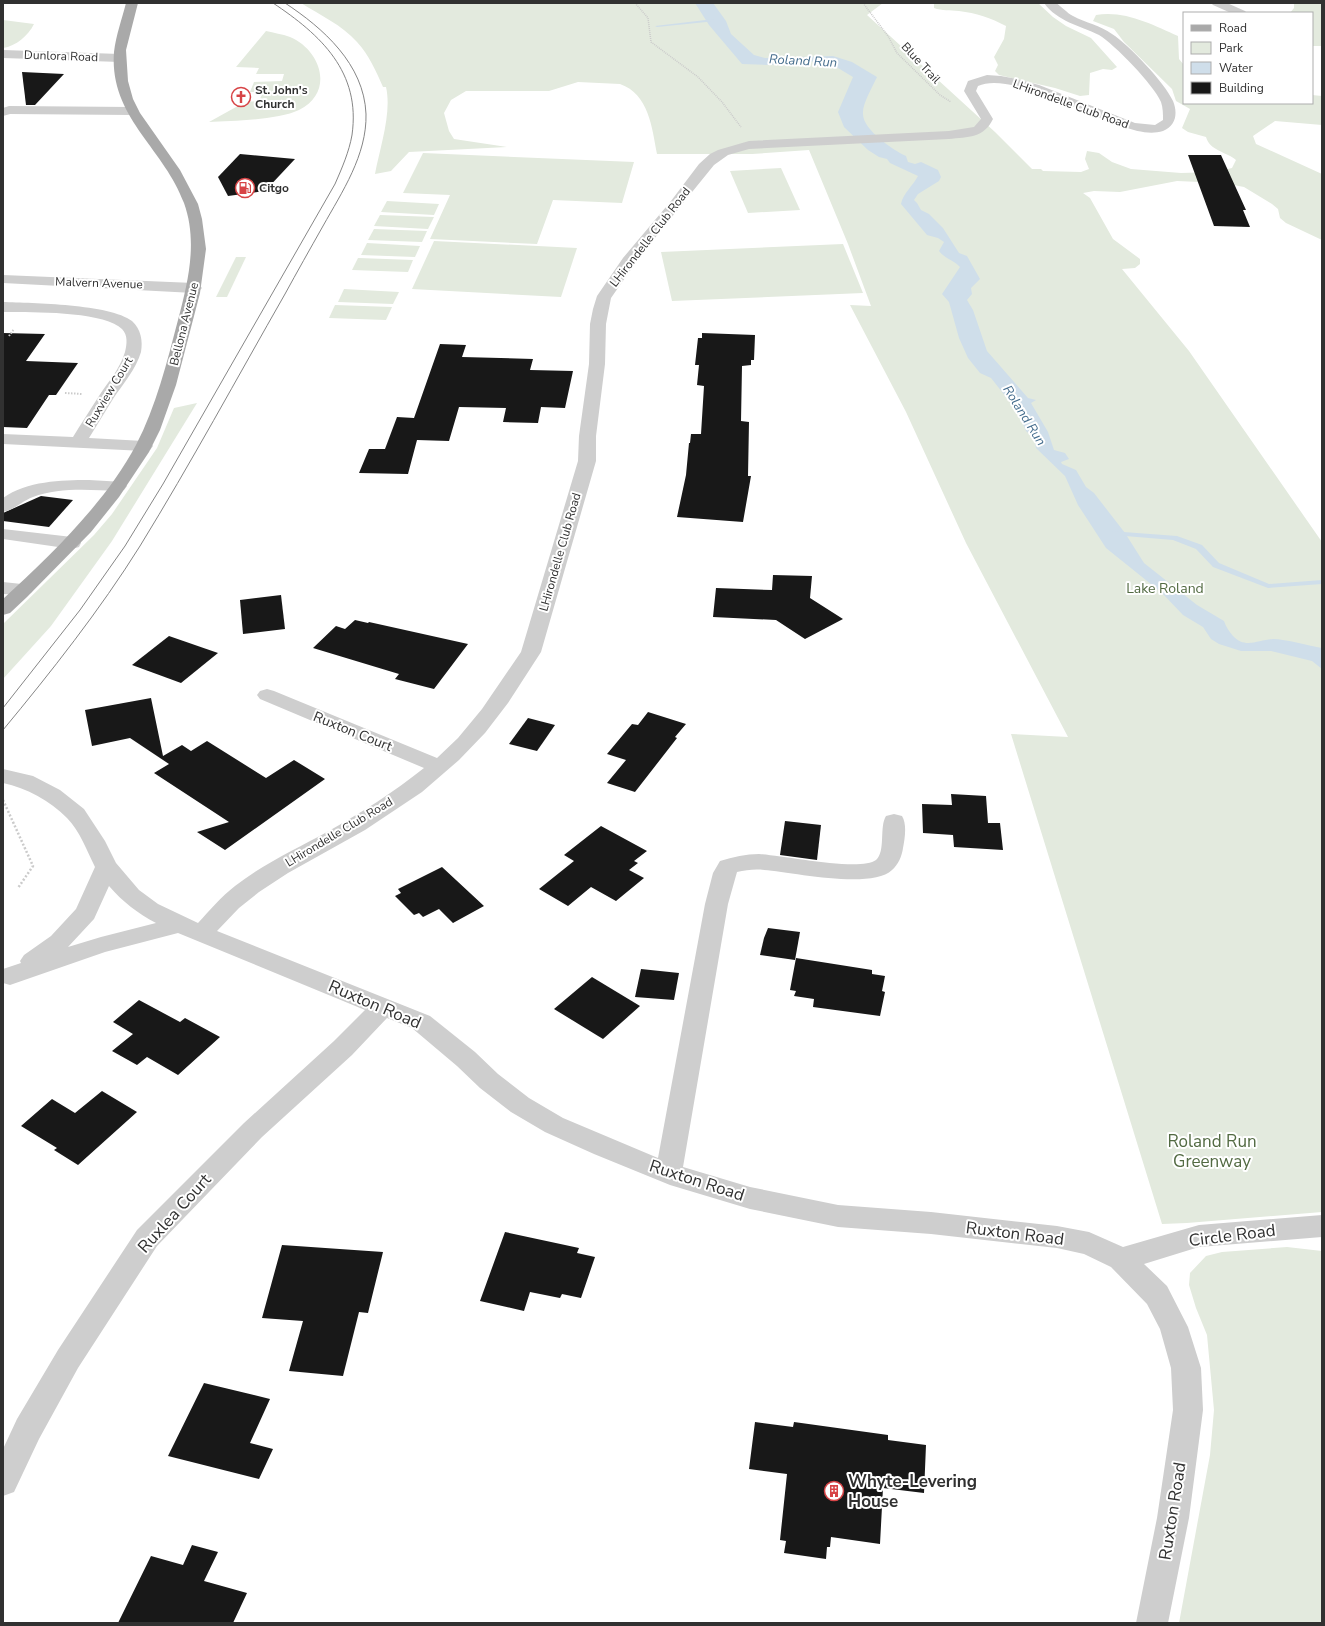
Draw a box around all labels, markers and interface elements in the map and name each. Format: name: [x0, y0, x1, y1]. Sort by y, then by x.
legend: [1183, 12, 1313, 104]
text: Road: [1219, 20, 1247, 36]
street label: Blue Trail: [898, 39, 945, 87]
text: Park: [1219, 40, 1244, 56]
street label: Dunlora Road: [24, 47, 98, 65]
water label: Roland Run: [768, 50, 837, 72]
text: Water: [1219, 60, 1253, 76]
street label: LHirondelle Club Road: [1011, 76, 1131, 132]
text: Building: [1219, 80, 1264, 96]
place label: St. John's Church: [255, 82, 308, 112]
church icon: St. John's Church: [230, 86, 252, 108]
fuel station icon: Citgo: [234, 177, 256, 199]
place label: Citgo: [259, 180, 289, 196]
street label: LHirondelle Club Road: [606, 184, 694, 290]
street label: Malvern Avenue: [55, 273, 143, 293]
street label: Bellona Avenue: [166, 281, 202, 367]
street label: Ruxview Court: [82, 353, 137, 430]
water label: Roland Run: [998, 382, 1050, 449]
street label: LHirondelle Club Road: [535, 491, 585, 613]
park label: Lake Roland: [1126, 579, 1204, 598]
street label: Ruxton Court: [311, 707, 395, 756]
street label: LHirondelle Club Road: [282, 794, 396, 870]
street label: Ruxton Road: [325, 975, 425, 1034]
park label: Roland Run Greenway: [1167, 1130, 1257, 1173]
street label: Ruxton Road: [646, 1154, 747, 1207]
street label: Ruxlea Court: [133, 1168, 217, 1258]
street label: Ruxton Road: [965, 1216, 1065, 1251]
street label: Circle Road: [1187, 1219, 1277, 1252]
street label: Ruxton Road: [1153, 1461, 1192, 1562]
place label: Whyte-Levering House: [848, 1470, 977, 1513]
building icon: Whyte-Levering House: [823, 1480, 845, 1502]

